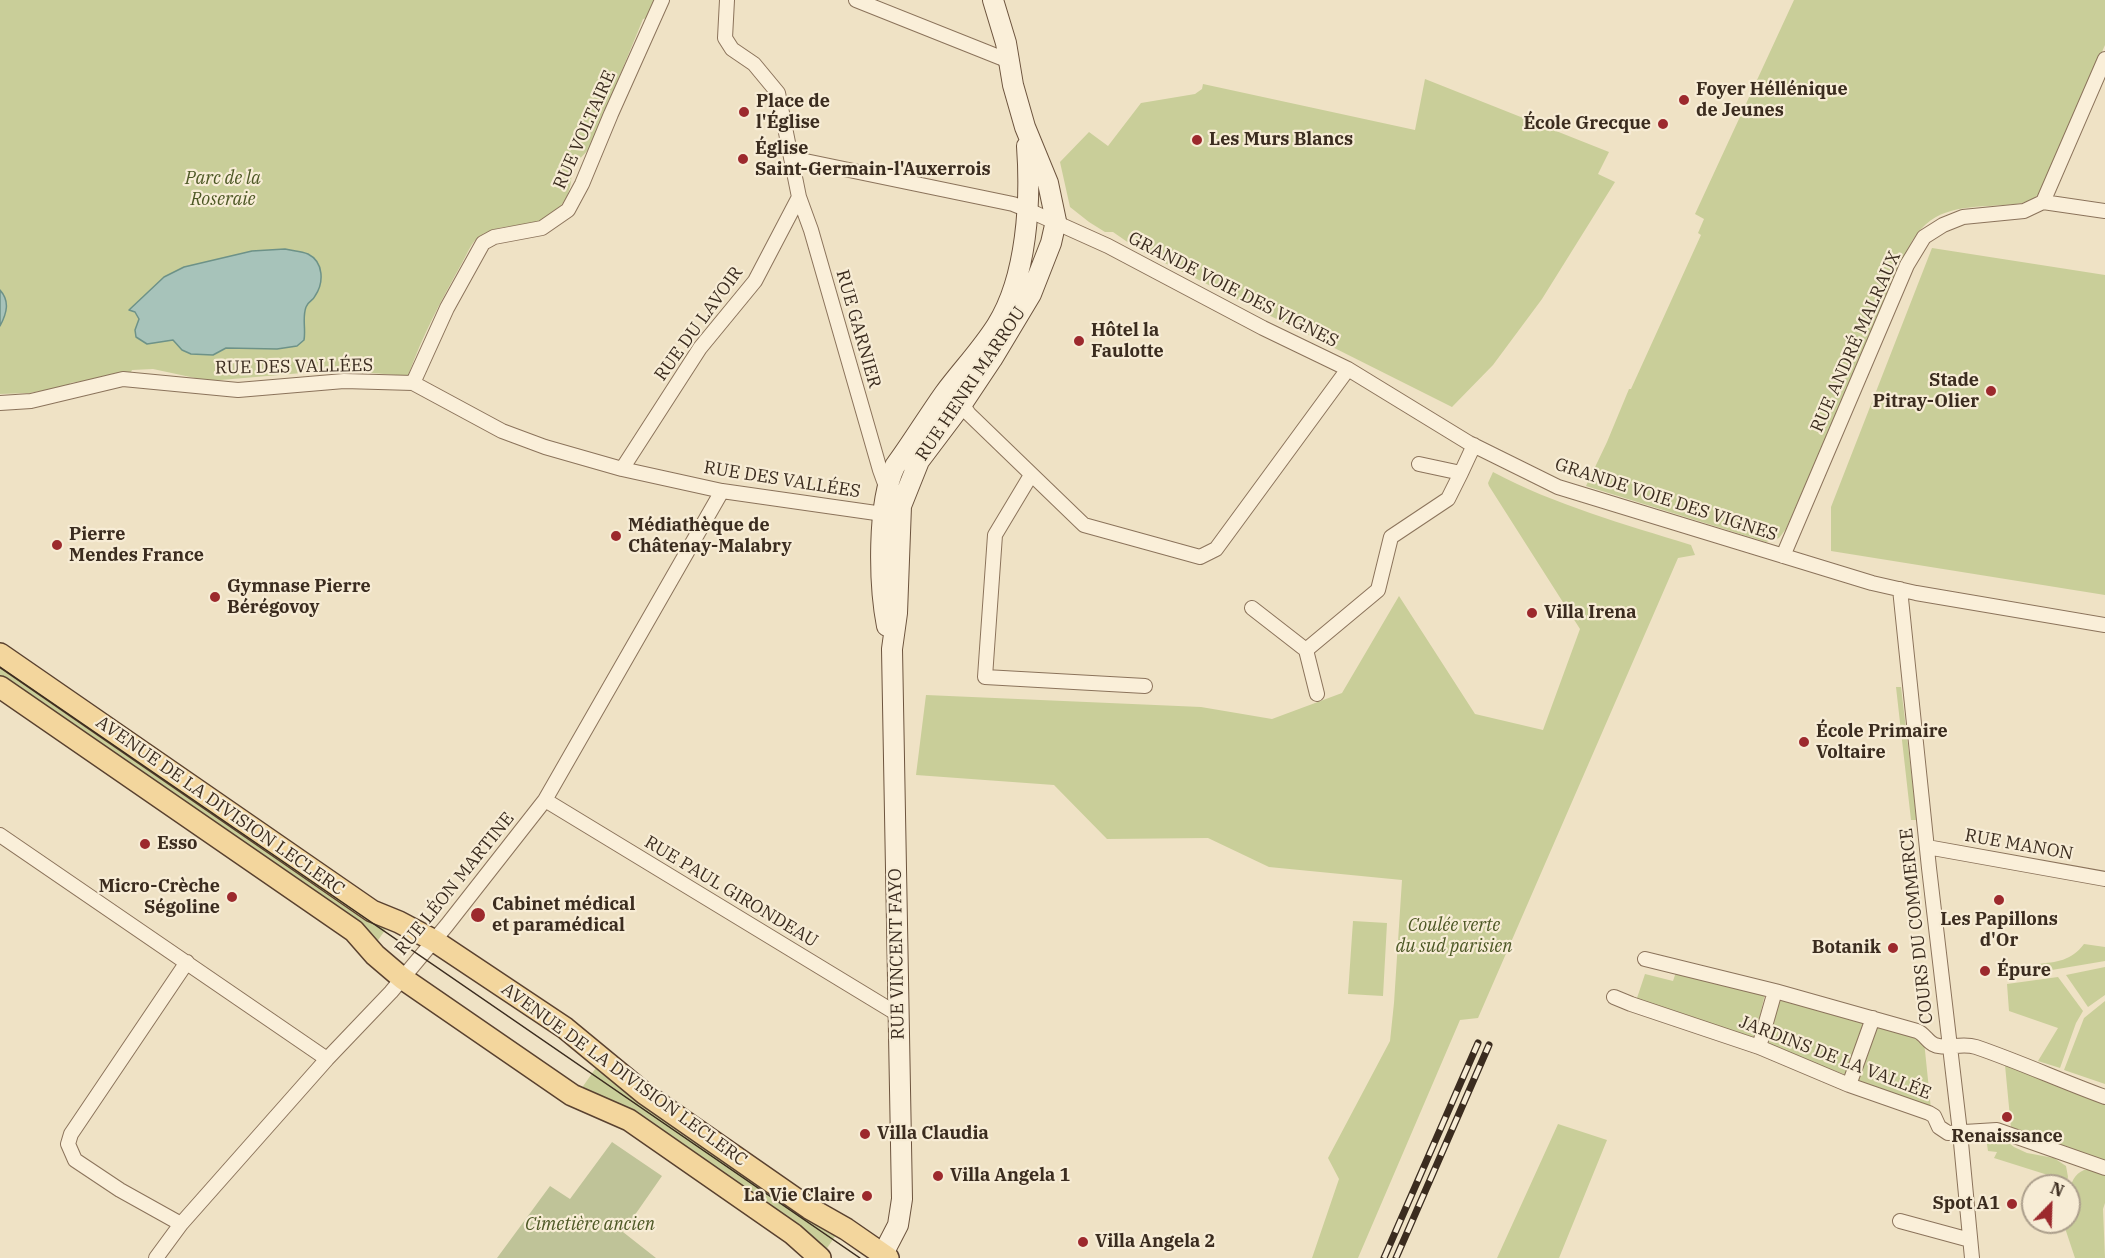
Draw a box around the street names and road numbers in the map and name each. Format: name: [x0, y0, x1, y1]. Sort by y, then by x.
street label: RUE VOLTAIRE: [549, 67, 621, 193]
street label: GRANDE VOIE DES VIGNES: [1124, 228, 1342, 352]
street label: RUE ANDRÉ MALRAUX: [1806, 248, 1906, 436]
street label: RUE DU LAVOIR: [650, 263, 748, 385]
street label: RUE GARNIER: [831, 267, 885, 391]
street label: RUE HENRI MARROU: [911, 303, 1031, 465]
street label: RUE DES VALLÉES: [215, 355, 373, 379]
street label: GRANDE VOIE DES VIGNES: [1552, 454, 1780, 546]
street label: RUE DES VALLÉES: [702, 457, 862, 503]
street label: AVENUE DE LA DIVISION LECLERC: [92, 712, 348, 900]
street label: RUE LÉON MARTINE: [391, 808, 519, 960]
street label: RUE MANON: [1963, 825, 2075, 865]
street label: COURS DU COMMERCE: [1896, 827, 1938, 1025]
street label: RUE PAUL GIRONDEAU: [640, 832, 822, 952]
street label: RUE VINCENT FAYO: [885, 868, 909, 1040]
street label: AVENUE DE LA DIVISION LECLERC: [497, 979, 751, 1171]
street label: JARDINS DE LA VALLÉE: [1736, 1011, 1934, 1105]

